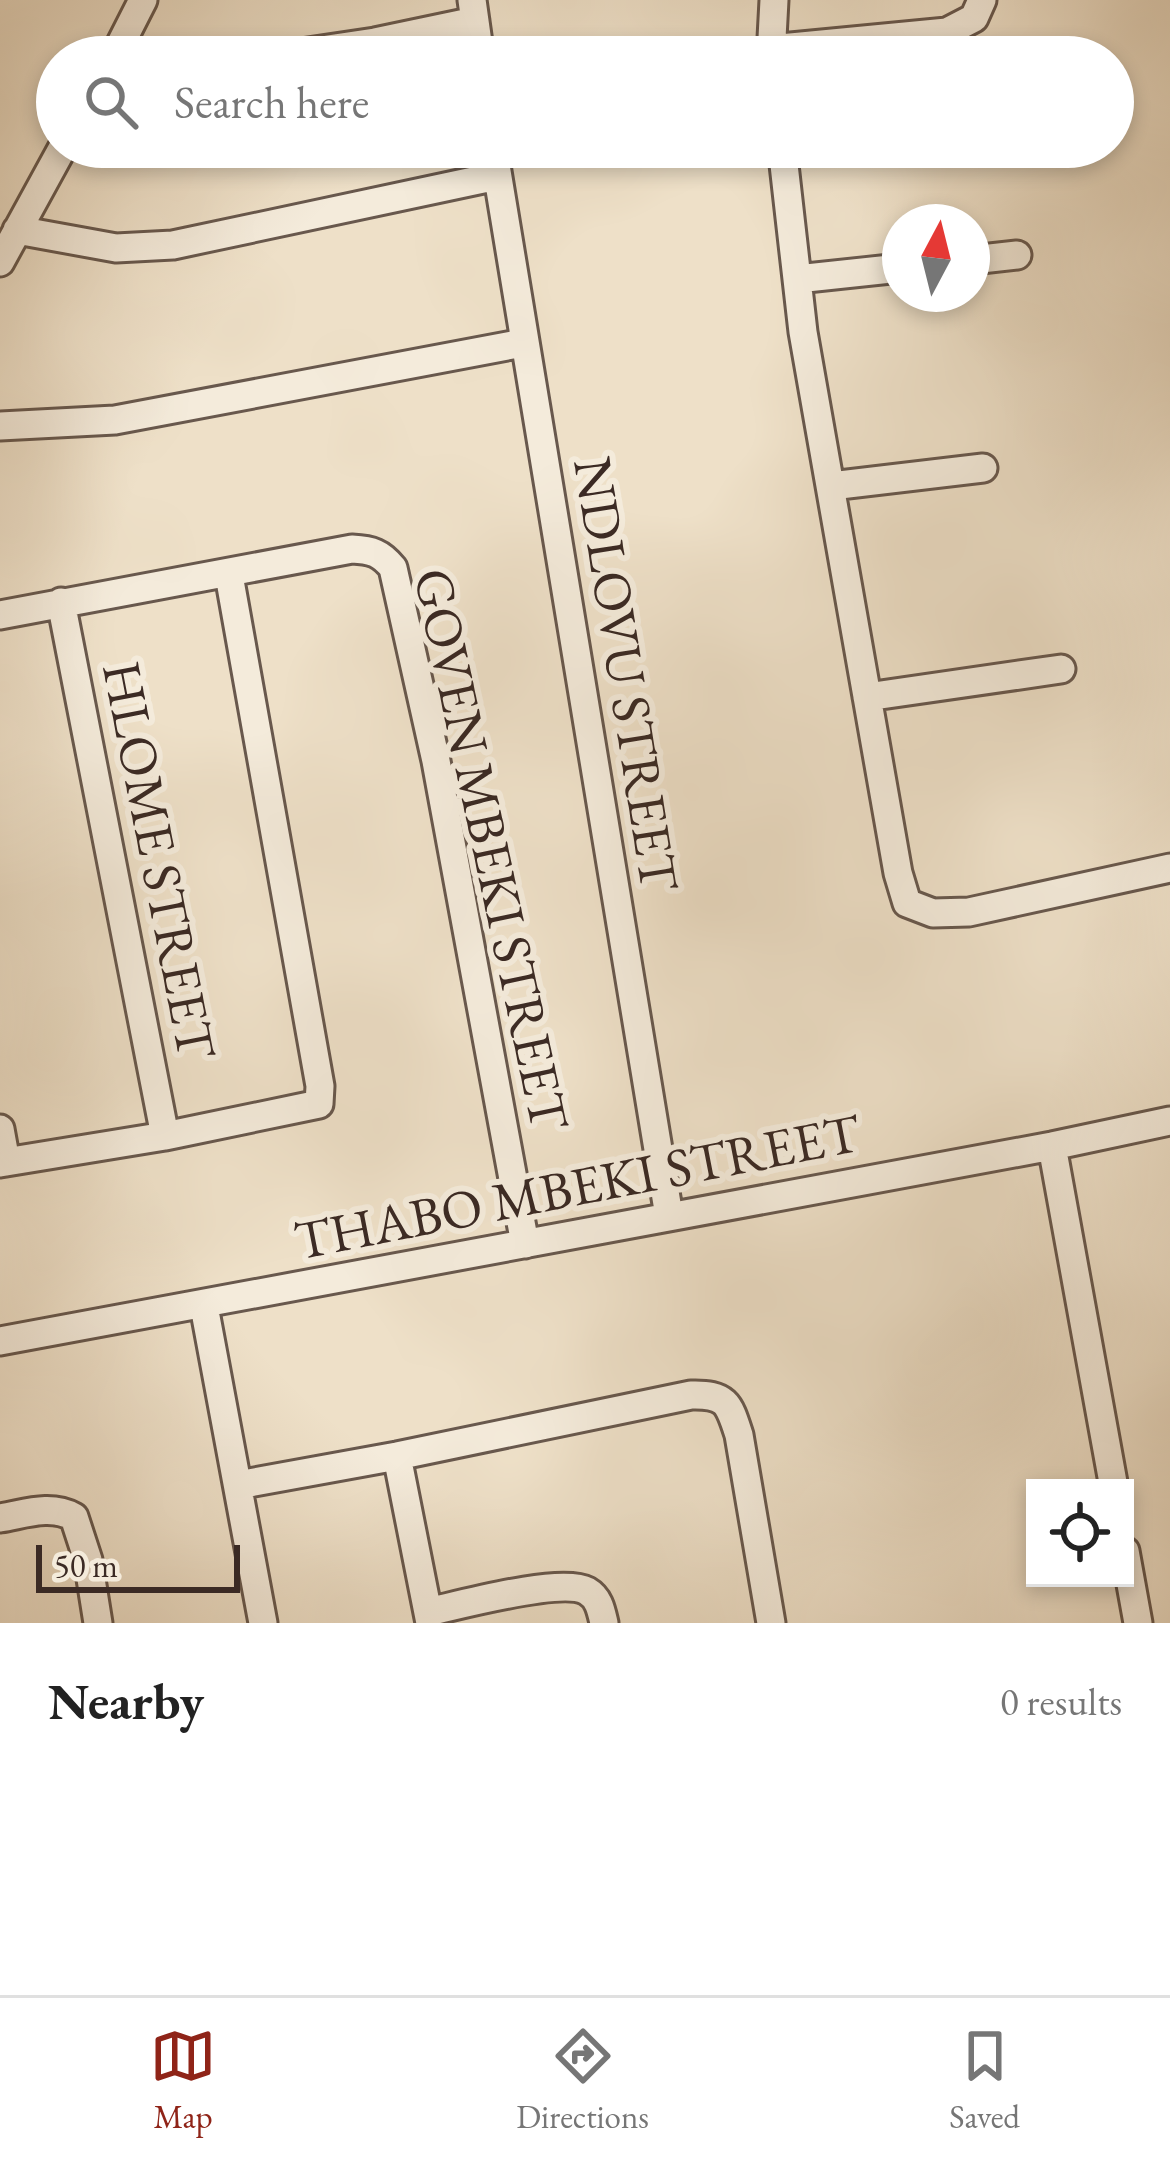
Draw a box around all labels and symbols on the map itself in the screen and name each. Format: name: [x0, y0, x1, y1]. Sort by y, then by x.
north arrow: [882, 204, 990, 312]
street label: NDLOVU STREET: [558, 452, 696, 897]
street label: GOVEN MBEKI STREET: [398, 562, 586, 1137]
street label: HLOME STREET: [87, 655, 233, 1065]
street label: THABO MBEKI STREET: [288, 1097, 867, 1275]
scale bar: [36, 1539, 240, 1592]

